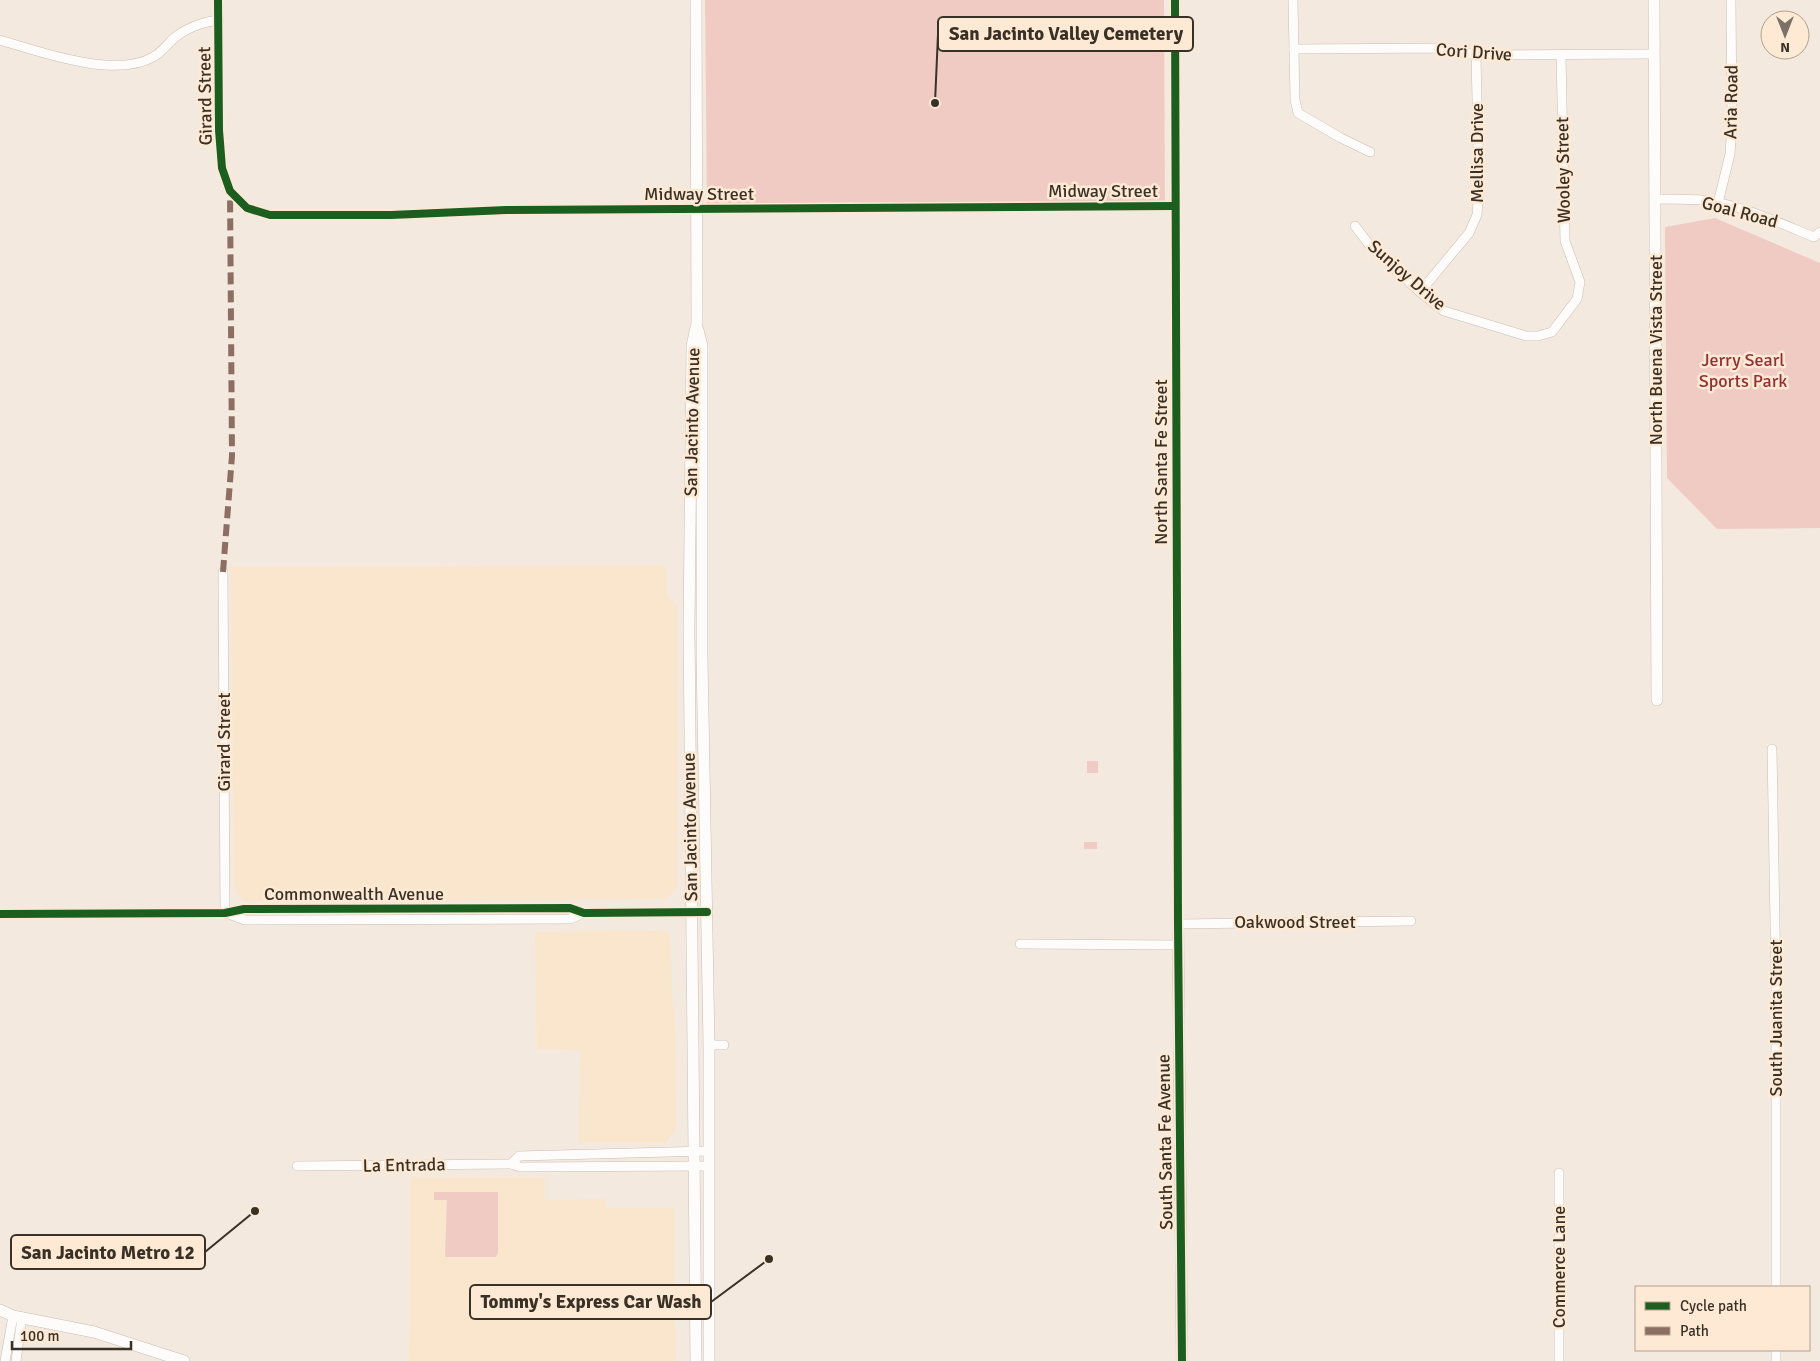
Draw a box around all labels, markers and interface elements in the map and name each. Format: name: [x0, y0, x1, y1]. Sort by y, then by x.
north arrow: [1760, 10, 1810, 60]
callout: San Jacinto Valley Cemetery: [938, 17, 1193, 51]
text: San Jacinto Valley Cemetery: [949, 22, 1184, 46]
street label: Cori Drive: [1435, 38, 1513, 66]
text: N: [1780, 39, 1790, 56]
street label: Girard Street: [193, 46, 217, 146]
street label: Aria Road: [1719, 65, 1743, 139]
street label: Mellisa Drive: [1466, 103, 1488, 203]
street label: Wooley Street: [1551, 117, 1575, 223]
street label: Midway Street: [1048, 180, 1158, 202]
street label: Midway Street: [644, 183, 754, 205]
street label: Goal Road: [1700, 191, 1780, 233]
street label: Sunjoy Drive: [1363, 235, 1451, 315]
street label: North Buena Vista Street: [1645, 255, 1667, 445]
street label: San Jacinto Avenue: [680, 347, 704, 497]
park label: Jerry Searl Sports Park: [1699, 349, 1787, 392]
street label: North Santa Fe Street: [1150, 379, 1172, 545]
street label: Girard Street: [213, 693, 235, 791]
street label: San Jacinto Avenue: [678, 752, 702, 902]
street label: Commonwealth Avenue: [264, 883, 444, 905]
street label: Oakwood Street: [1234, 911, 1356, 933]
street label: South Juanita Street: [1765, 939, 1787, 1097]
street label: South Santa Fe Avenue: [1152, 1054, 1178, 1230]
street label: La Entrada: [362, 1153, 446, 1177]
street label: Commerce Lane: [1548, 1206, 1570, 1328]
callout: San Jacinto Metro 12: [11, 1235, 205, 1269]
text: San Jacinto Metro 12: [21, 1241, 195, 1265]
callout: Tommy's Express Car Wash: [470, 1285, 711, 1319]
legend: [1635, 1286, 1810, 1351]
text: Tommy's Express Car Wash: [481, 1290, 701, 1314]
text: Cycle path: [1680, 1297, 1747, 1315]
scale bar: [12, 1318, 131, 1350]
text: Path: [1680, 1322, 1709, 1340]
text: 100 m: [20, 1327, 60, 1345]

